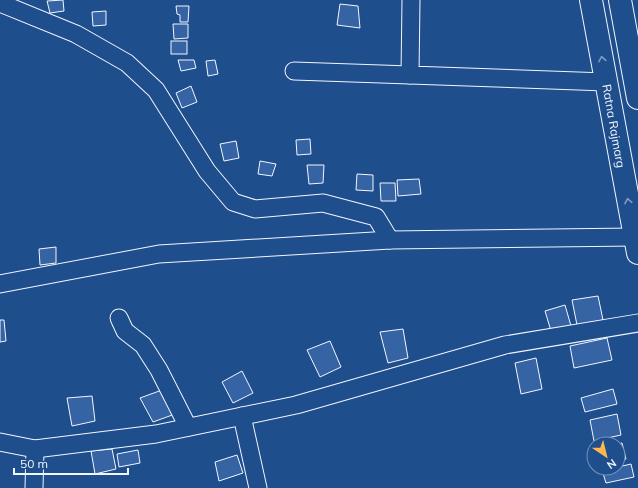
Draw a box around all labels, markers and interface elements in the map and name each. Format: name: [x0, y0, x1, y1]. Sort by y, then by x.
one-way arrow: [598, 56, 607, 62]
street label: Ratna Rajmarg: [599, 83, 629, 169]
one-way arrow: [624, 197, 632, 204]
north arrow: [586, 436, 626, 476]
scale bar: [14, 450, 128, 476]
text: 50 m: [20, 456, 48, 471]
text: N: [604, 456, 619, 472]

